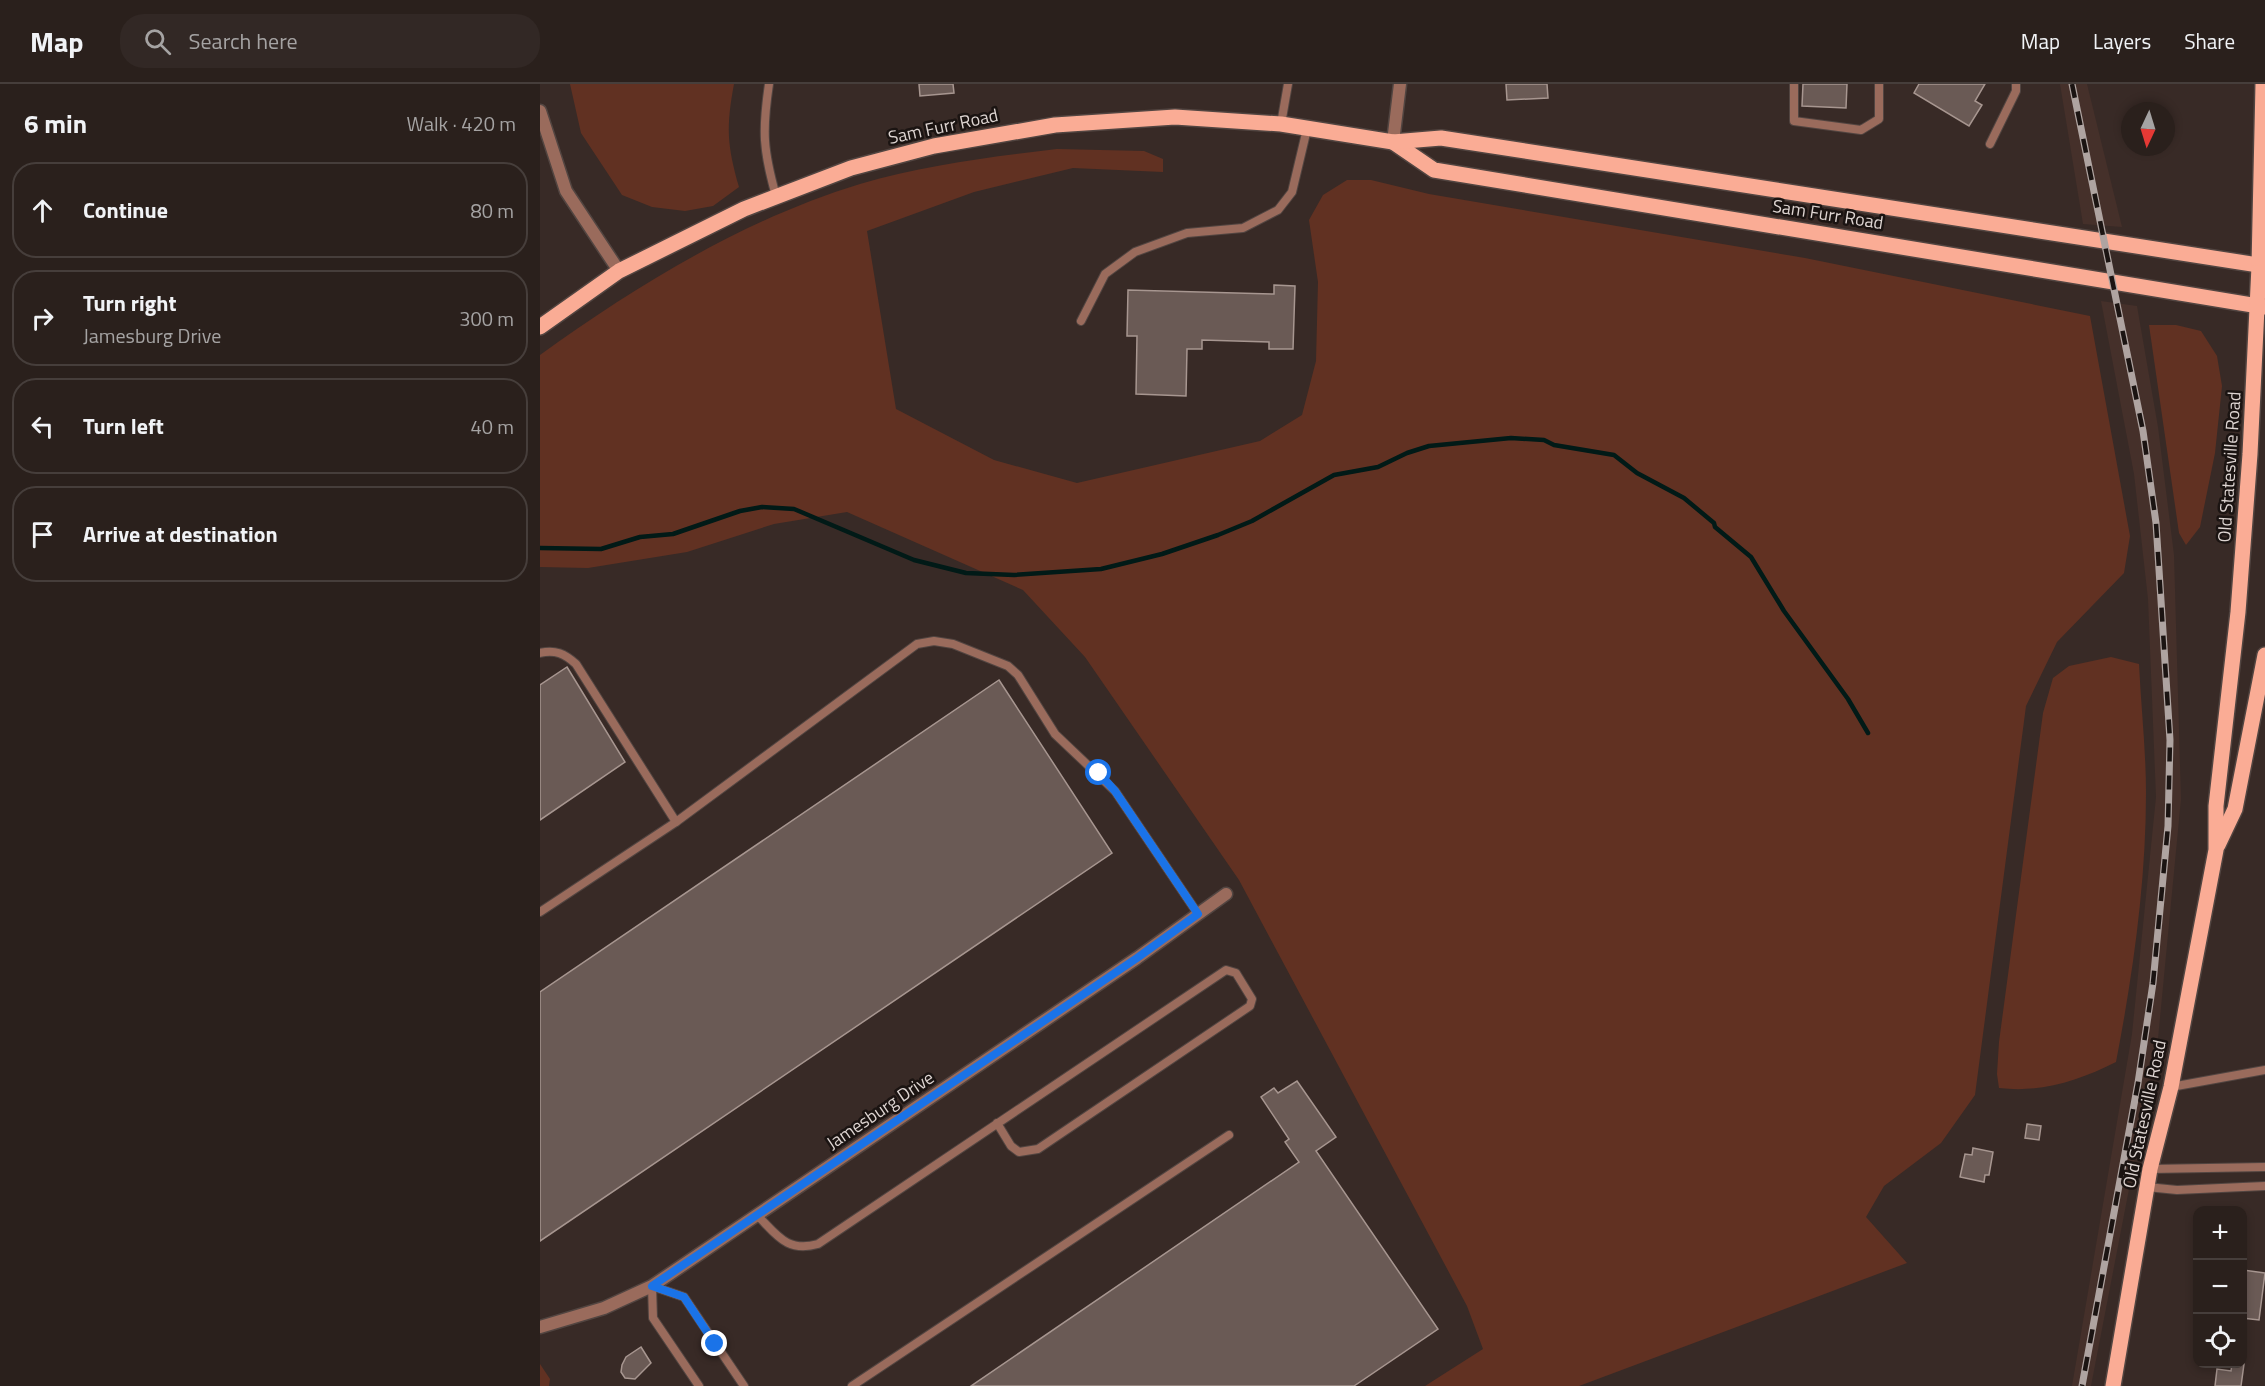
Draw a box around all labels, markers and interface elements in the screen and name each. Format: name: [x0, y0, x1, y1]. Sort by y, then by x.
search box: [120, 14, 540, 68]
text: Map: [30, 20, 84, 63]
text: Search here: [189, 24, 298, 58]
icon: search: [141, 25, 174, 58]
text: Map: [2021, 25, 2060, 57]
text: Layers: [2093, 25, 2151, 57]
text: Share: [2184, 25, 2235, 57]
street label: Sam Furr Road: [885, 101, 1001, 151]
north arrow: [2121, 102, 2175, 156]
text: 6 min: [24, 104, 87, 143]
text: Walk · 420 m: [407, 108, 516, 139]
street label: Sam Furr Road: [1771, 192, 1885, 236]
text: Continue: [83, 193, 168, 227]
icon: ahead: [26, 194, 59, 227]
text: 80 m: [470, 195, 514, 226]
text: Turn right: [83, 286, 177, 320]
icon: right: [26, 302, 59, 335]
text: 300 m: [459, 303, 514, 334]
text: Jamesburg Drive: [83, 320, 221, 351]
street label: Old Statesville Road: [2210, 391, 2248, 543]
text: Turn left: [83, 409, 164, 443]
icon: left: [26, 410, 59, 443]
text: 40 m: [470, 411, 514, 442]
text: Arrive at destination: [83, 517, 278, 551]
icon: arrive: [26, 518, 59, 551]
route start: [1085, 759, 1111, 785]
street label: Old Statesville Road: [2115, 1037, 2173, 1191]
street label: Jamesburg Drive: [821, 1064, 939, 1156]
map controls: [2193, 1206, 2247, 1368]
button: +: [2193, 1206, 2247, 1260]
button: −: [2193, 1260, 2247, 1314]
button: locate: [2193, 1314, 2247, 1368]
route end: [701, 1330, 727, 1356]

